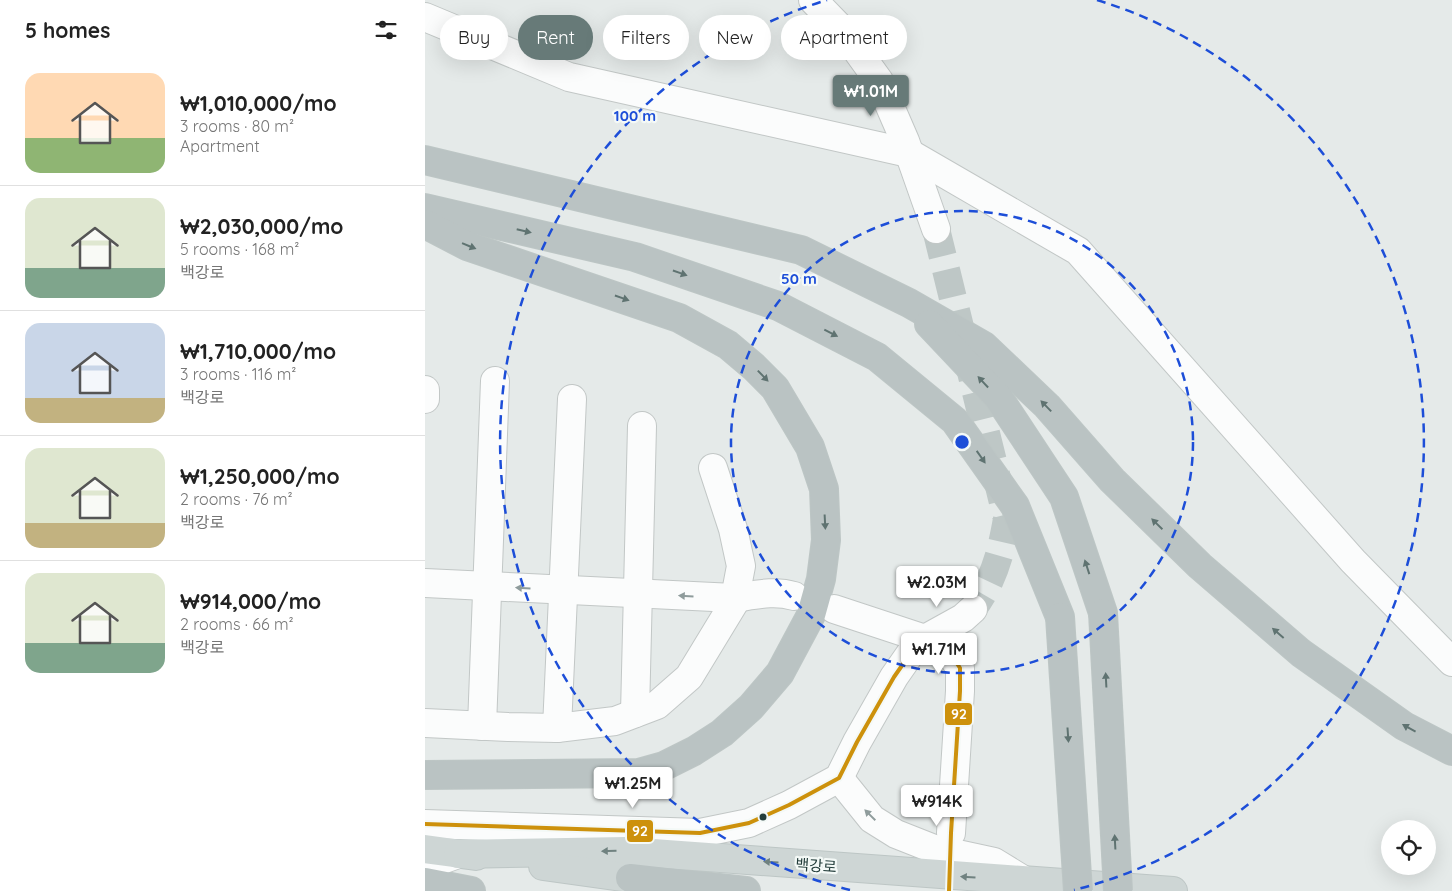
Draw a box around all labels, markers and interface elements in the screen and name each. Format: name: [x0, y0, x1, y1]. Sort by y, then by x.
chip: Buy: [440, 15, 508, 60]
chip: Rent: [518, 15, 593, 60]
chip: Filters: [603, 15, 689, 60]
chip: New: [699, 15, 771, 60]
chip: Apartment: [781, 15, 907, 60]
icon: filters: [372, 16, 400, 44]
text: 5 homes: [25, 17, 110, 43]
pin: ₩1.01M: [830, 74, 912, 117]
text: ₩1.01M: [844, 81, 898, 101]
text: ₩1,010,000/mo: [180, 90, 337, 116]
icon: home: [65, 93, 125, 153]
text: 100 m: [614, 106, 656, 125]
text: 3 rooms · 80 m²: [180, 116, 294, 136]
text: Apartment: [180, 136, 260, 156]
text: ₩2,030,000/mo: [180, 213, 343, 239]
icon: home: [65, 218, 125, 278]
one-way arrow: [516, 227, 531, 235]
text: 5 rooms · 168 m²: [180, 239, 299, 259]
one-way arrow: [462, 242, 477, 250]
text: 백강로: [180, 262, 224, 282]
text: 50 m: [781, 269, 817, 288]
one-way arrow: [673, 270, 688, 277]
one-way arrow: [615, 295, 630, 303]
one-way arrow: [824, 329, 838, 337]
text: ₩1,710,000/mo: [180, 338, 336, 364]
icon: home: [65, 343, 125, 403]
text: 3 rooms · 116 m²: [180, 364, 296, 384]
one-way arrow: [757, 370, 769, 382]
one-way arrow: [977, 376, 989, 388]
text: 백강로: [180, 387, 224, 407]
one-way arrow: [1040, 400, 1052, 412]
centre of rings: [953, 433, 971, 451]
one-way arrow: [976, 450, 986, 464]
text: ₩1,250,000/mo: [180, 463, 340, 489]
icon: home: [65, 468, 125, 528]
text: 2 rooms · 76 m²: [180, 489, 293, 509]
text: 백강로: [180, 512, 224, 532]
one-way arrow: [821, 514, 829, 530]
one-way arrow: [1151, 518, 1163, 530]
one-way arrow: [1083, 559, 1091, 574]
pin: ₩2.03M: [896, 566, 978, 608]
text: ₩2.03M: [907, 572, 967, 592]
one-way arrow: [515, 583, 531, 591]
text: ₩914,000/mo: [180, 588, 321, 614]
one-way arrow: [678, 591, 694, 599]
icon: home: [65, 593, 125, 653]
text: 2 rooms · 66 m²: [180, 614, 294, 634]
one-way arrow: [1272, 627, 1284, 639]
pin: ₩1.71M: [898, 632, 980, 675]
text: 백강로: [180, 637, 224, 657]
text: ₩1.71M: [912, 639, 966, 659]
one-way arrow: [1102, 672, 1110, 688]
line badge: 92: [944, 702, 973, 726]
text: 92: [951, 705, 967, 723]
one-way arrow: [1402, 724, 1417, 732]
one-way arrow: [1064, 728, 1072, 744]
pin: ₩1.25M: [592, 766, 674, 809]
text: ₩1.25M: [605, 773, 661, 793]
pin: ₩914K: [902, 784, 972, 827]
text: ₩914K: [912, 791, 962, 811]
one-way arrow: [864, 809, 876, 821]
unlabelled marker: [758, 812, 768, 822]
line badge: 92: [626, 819, 654, 843]
map controls: [1381, 820, 1436, 875]
button: locate: [1381, 820, 1436, 875]
text: 92: [632, 822, 648, 840]
one-way arrow: [1111, 834, 1119, 850]
one-way arrow: [600, 848, 616, 856]
street label: 백강로: [795, 855, 837, 876]
one-way arrow: [762, 858, 778, 866]
one-way arrow: [959, 872, 975, 880]

